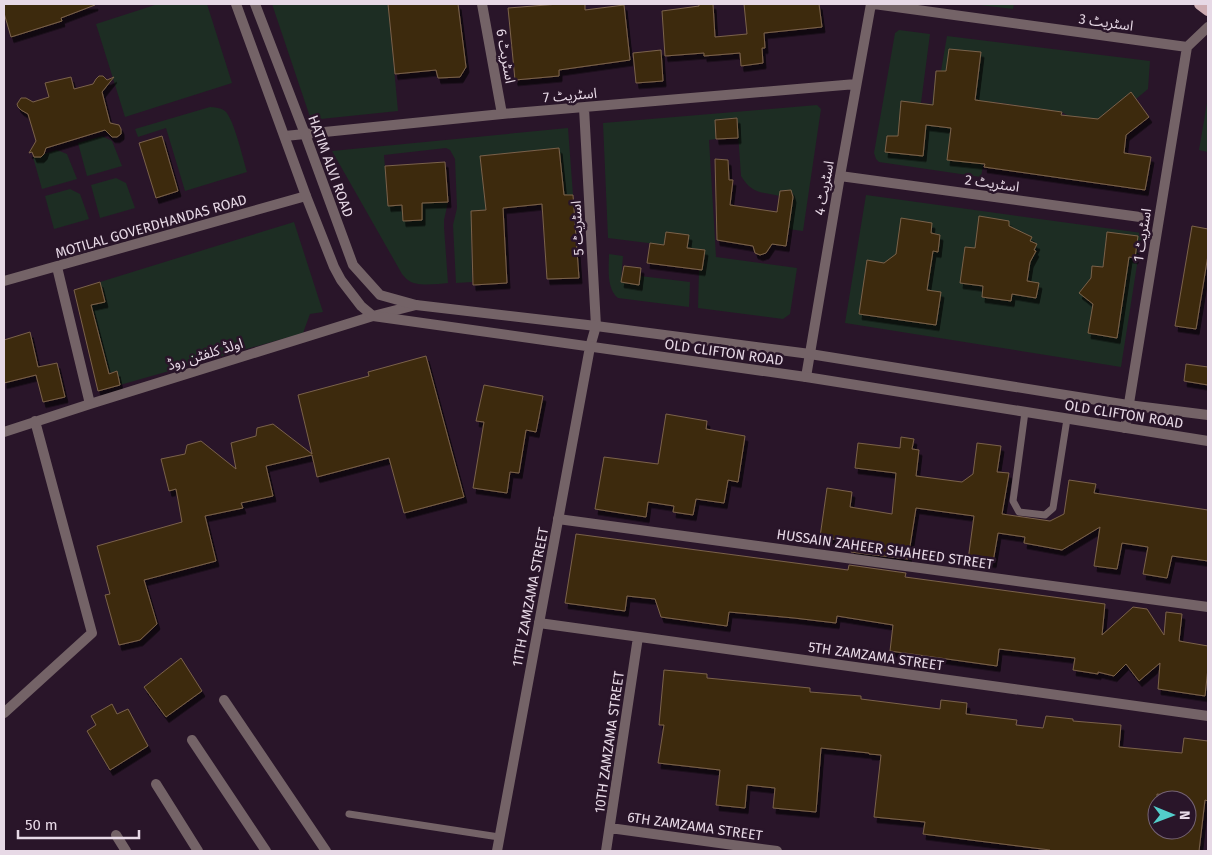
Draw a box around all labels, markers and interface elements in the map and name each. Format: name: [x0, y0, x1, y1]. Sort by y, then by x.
street label: اسٹریٹ 3: [1078, 10, 1134, 35]
street label: اسٹریٹ 6: [492, 27, 519, 85]
street label: اسٹریٹ 7: [542, 85, 598, 106]
street label: HATIM ALVI ROAD: [304, 113, 357, 219]
street label: اسٹریٹ 4: [811, 159, 838, 217]
street label: اسٹریٹ 2: [964, 171, 1020, 196]
street label: MOTILAL GOVERDHANDAS ROAD: [53, 191, 249, 262]
street label: اسٹریٹ 5: [568, 200, 587, 256]
street label: اسٹریٹ 1: [1130, 207, 1155, 263]
street label: اولڈ کلفٹن روڈ: [165, 335, 245, 374]
street label: OLD CLIFTON ROAD: [663, 336, 784, 369]
street label: OLD CLIFTON ROAD: [1063, 397, 1184, 432]
street label: 11TH ZAMZAMA STREET: [509, 525, 553, 668]
street label: HUSSAIN ZAHEER SHAHEED STREET: [775, 526, 995, 573]
street label: 5TH ZAMZAMA STREET: [807, 639, 945, 675]
street label: 10TH ZAMZAMA STREET: [591, 669, 628, 814]
north arrow: [1147, 790, 1197, 840]
scale bar: [18, 808, 139, 840]
street label: 6TH ZAMZAMA STREET: [626, 809, 765, 845]
text: N: [1176, 810, 1193, 820]
text: 50 m: [25, 816, 58, 834]

